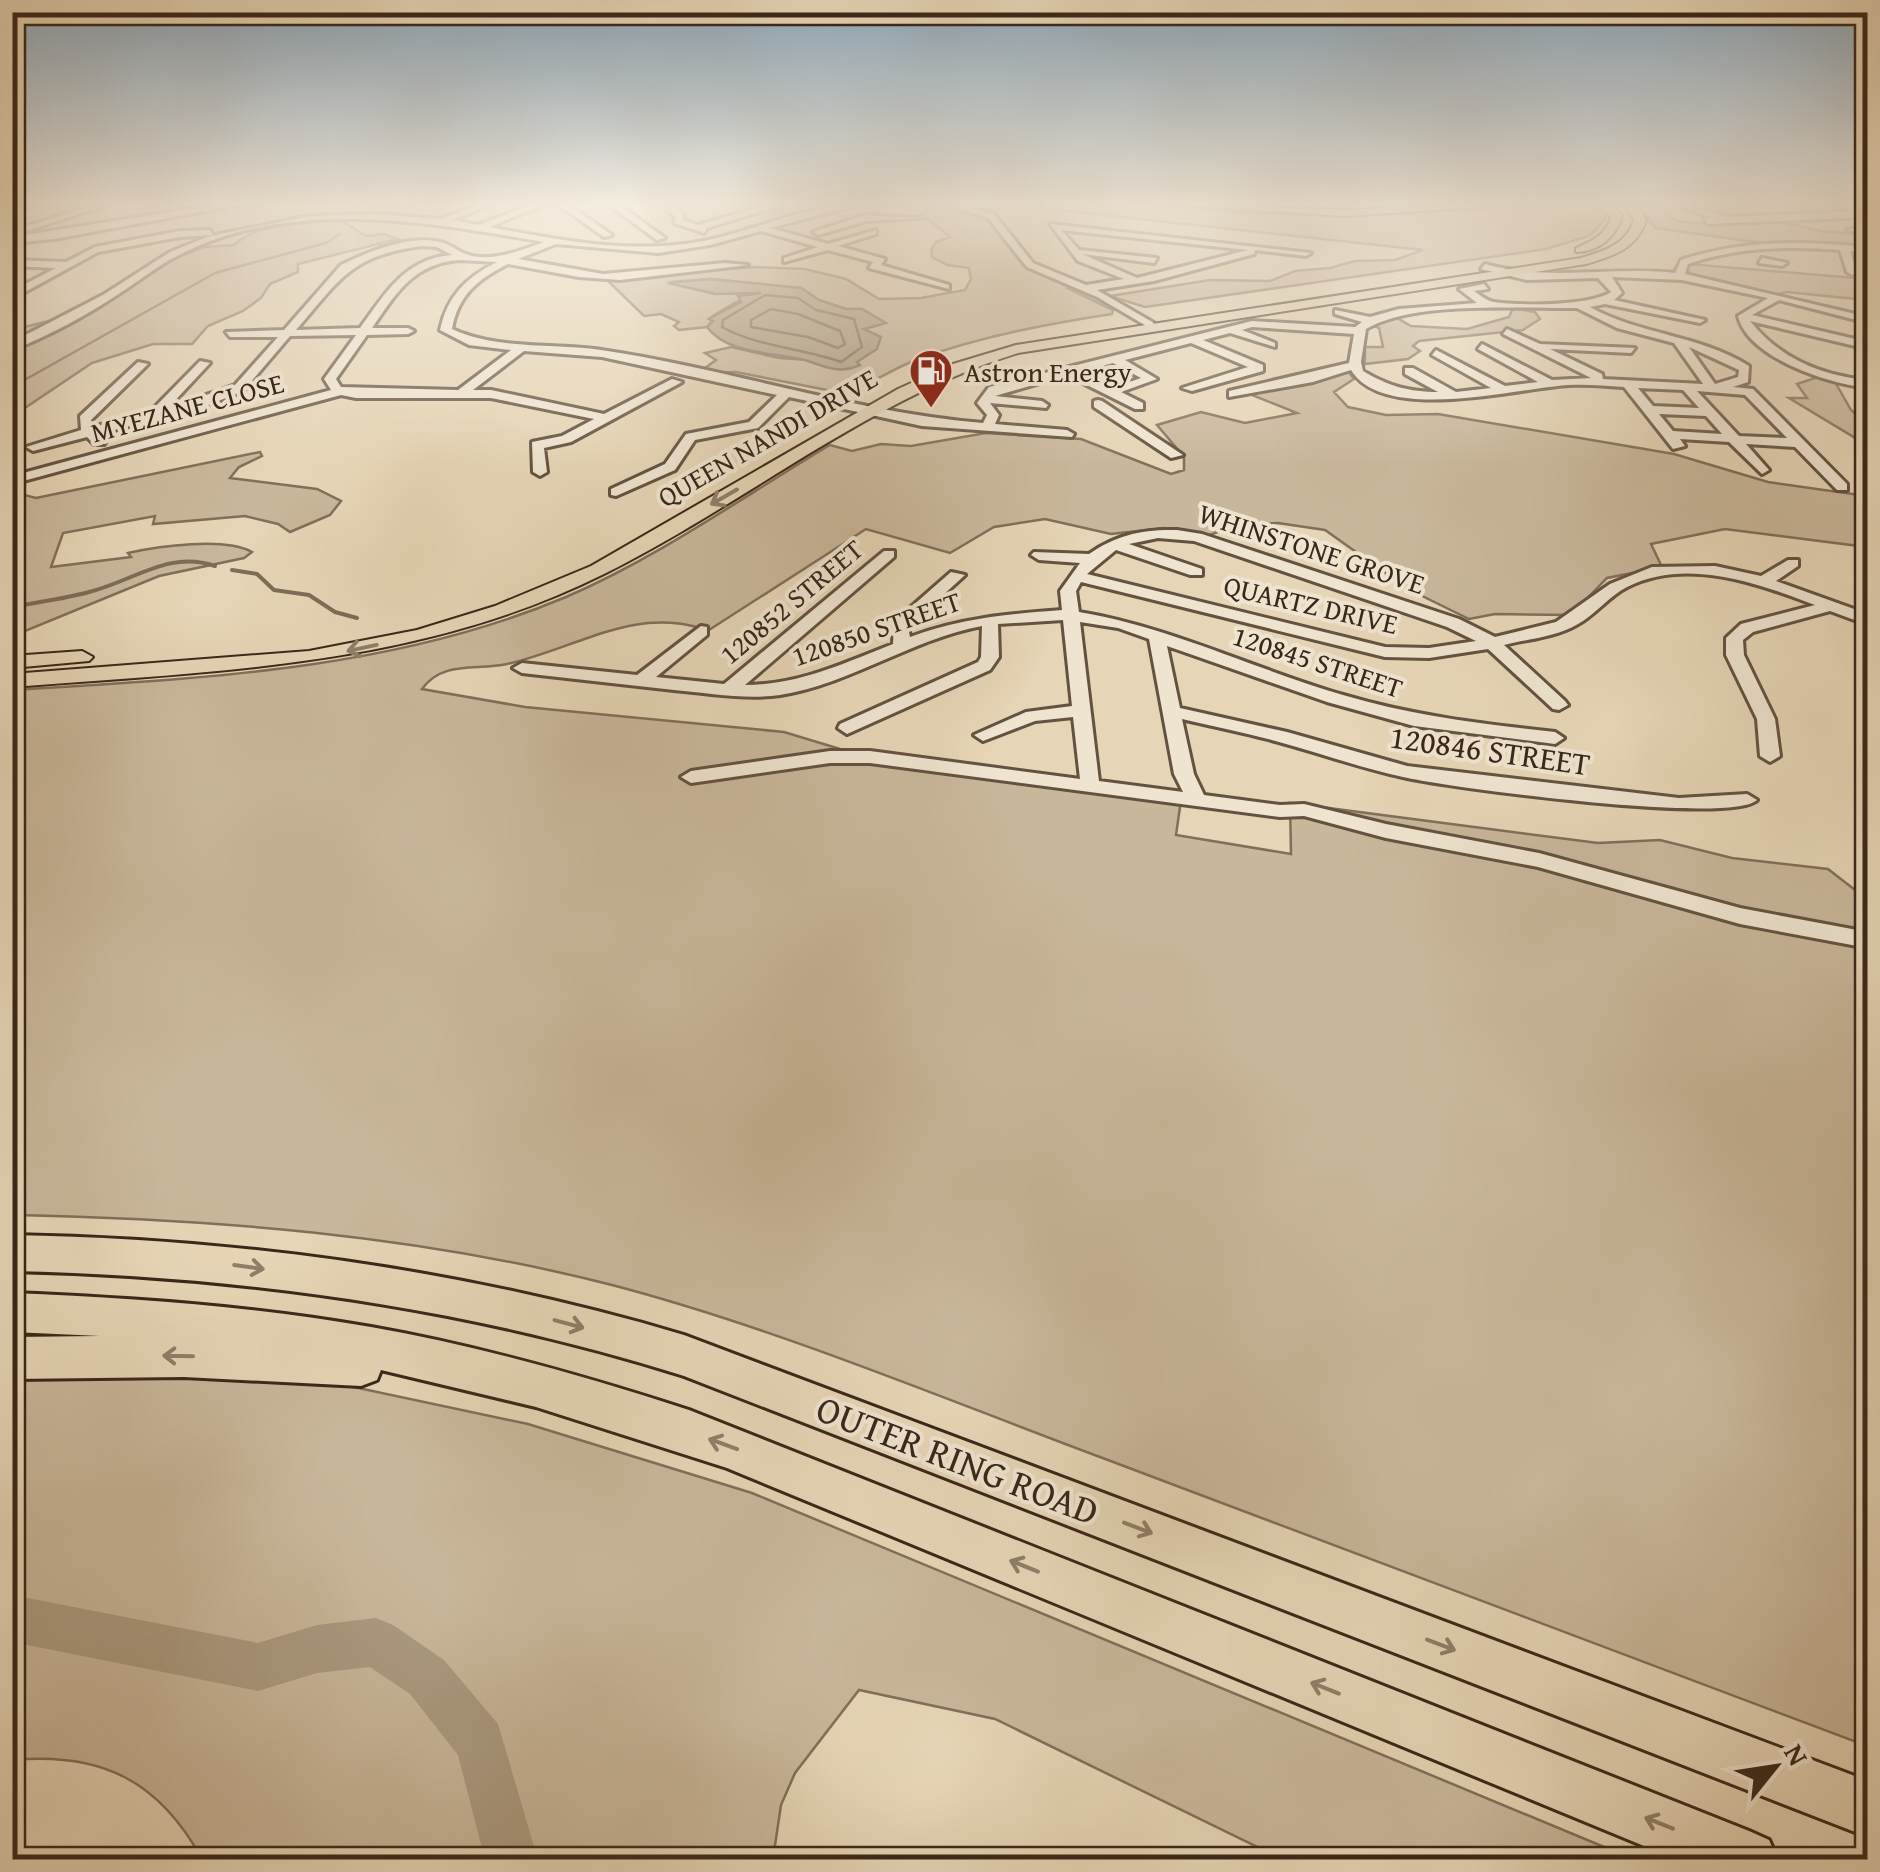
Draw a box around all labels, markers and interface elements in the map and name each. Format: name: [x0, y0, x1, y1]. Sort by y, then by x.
fuel station icon: Astron Energy: [908, 348, 954, 409]
place label: Astron Energy: [964, 351, 1132, 392]
street label: QUEEN NANDI DRIVE: [649, 357, 885, 517]
street label: MYEZANE CLOSE: [86, 362, 288, 452]
one-way arrow: [710, 487, 739, 507]
street label: WHINSTONE GROVE: [1194, 492, 1430, 604]
street label: 120852 STREET: [710, 528, 872, 673]
street label: QUARTZ DRIVE: [1220, 564, 1402, 644]
street label: 120850 STREET: [786, 580, 966, 676]
street label: 120845 STREET: [1228, 614, 1409, 708]
one-way arrow: [347, 640, 379, 658]
street label: 120846 STREET: [1387, 713, 1593, 787]
one-way arrow: [233, 1258, 265, 1276]
one-way arrow: [553, 1315, 584, 1334]
one-way arrow: [163, 1347, 195, 1366]
street label: OUTER RING ROAD: [809, 1379, 1107, 1539]
one-way arrow: [708, 1434, 739, 1452]
one-way arrow: [1122, 1520, 1153, 1538]
one-way arrow: [1009, 1555, 1040, 1573]
one-way arrow: [1425, 1637, 1456, 1655]
one-way arrow: [1311, 1677, 1341, 1695]
north arrow: [1725, 1717, 1825, 1817]
text: N: [1775, 1736, 1820, 1773]
one-way arrow: [1644, 1812, 1675, 1830]

